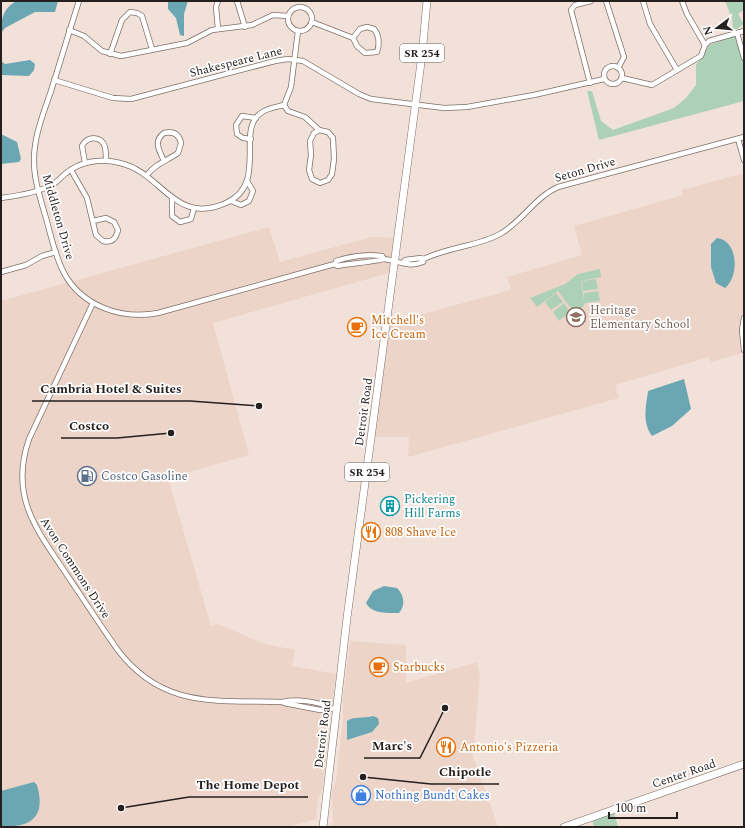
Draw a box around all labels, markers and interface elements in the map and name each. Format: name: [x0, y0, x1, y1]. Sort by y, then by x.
north arrow: [697, 8, 737, 48]
text: N: [698, 24, 717, 37]
street label: Shakespeare Lane: [188, 41, 285, 83]
road number: SR 254: [400, 44, 444, 62]
street label: Seton Drive: [552, 152, 618, 188]
street label: Middleton Drive: [37, 172, 79, 262]
place label: Heritage Elementary School: [590, 301, 690, 334]
school or university icon: Heritage Elementary School: [565, 306, 587, 328]
place label: Mitchell's Ice Cream: [371, 311, 426, 344]
cafe icon: Mitchell's Ice Cream: [346, 316, 368, 338]
callout: Cambria Hotel & Suites: [32, 376, 190, 401]
street label: Detroit Road: [350, 376, 378, 447]
text: Cambria Hotel & Suites: [40, 379, 182, 399]
callout: Costco: [61, 413, 117, 438]
text: Costco: [69, 416, 109, 436]
road number: SR 254: [345, 463, 389, 481]
fuel station icon: Costco Gasoline: [76, 465, 98, 487]
place label: Costco Gasoline: [101, 467, 188, 486]
place label: Pickering Hill Farms: [404, 490, 461, 523]
building icon: Pickering Hill Farms: [379, 495, 401, 517]
street label: Avon Commons Drive: [35, 514, 115, 623]
restaurant icon: 808 Shave Ice: [360, 521, 382, 543]
place label: 808 Shave Ice: [385, 523, 456, 542]
cafe icon: Starbucks: [368, 656, 390, 678]
place label: Starbucks: [393, 658, 445, 677]
street label: Detroit Road: [309, 698, 337, 769]
callout: Marc's: [364, 733, 420, 758]
text: Marc's: [372, 736, 412, 756]
restaurant icon: Antonio's Pizzeria: [435, 736, 457, 758]
place label: Antonio's Pizzeria: [460, 738, 558, 757]
street label: Center Road: [650, 754, 719, 794]
callout: Chipotle: [431, 759, 499, 784]
text: Chipotle: [439, 762, 491, 782]
callout: The Home Depot: [189, 772, 308, 797]
text: The Home Depot: [196, 775, 300, 795]
shop icon: Nothing Bundt Cakes: [350, 784, 372, 806]
place label: Nothing Bundt Cakes: [375, 786, 490, 805]
scale bar: [609, 794, 677, 820]
text: 100 m: [615, 799, 646, 818]

